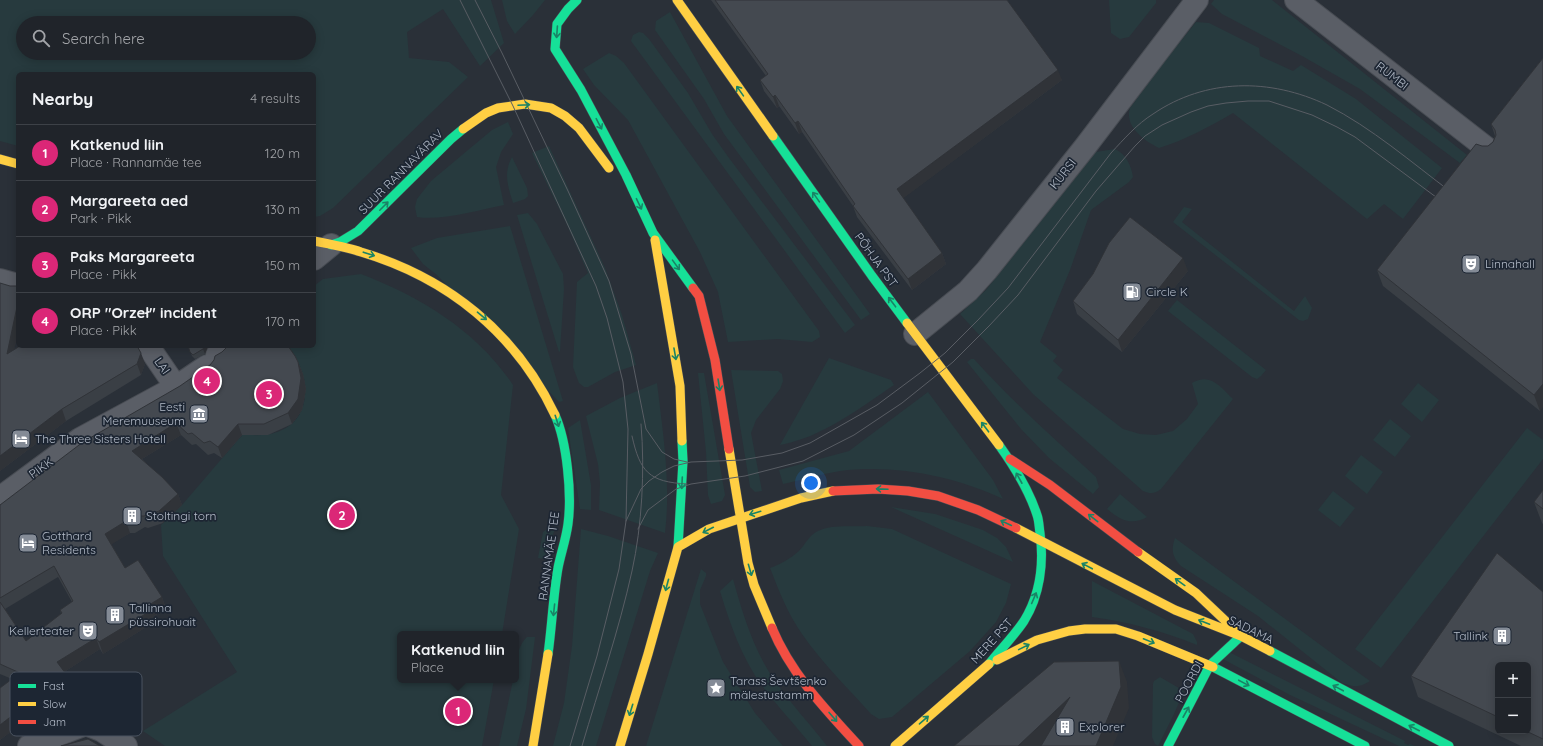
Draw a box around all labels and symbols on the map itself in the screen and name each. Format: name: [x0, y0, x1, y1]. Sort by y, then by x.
one-way arrow: [553, 25, 560, 38]
street label: RUMBI: [1373, 58, 1412, 93]
one-way arrow: [736, 86, 744, 97]
one-way arrow: [517, 101, 530, 109]
one-way arrow: [596, 118, 603, 130]
street label: SUUR RANNAVÄRAV: [355, 126, 446, 217]
street label: KURSI: [1046, 156, 1079, 192]
one-way arrow: [812, 192, 820, 203]
one-way arrow: [636, 198, 644, 210]
one-way arrow: [379, 201, 389, 211]
street label: PÕHJA PST: [852, 229, 901, 290]
one-way arrow: [362, 251, 374, 259]
theatre icon: Linnahall: [1460, 253, 1482, 275]
place label: Linnahall: [1485, 256, 1535, 271]
one-way arrow: [672, 259, 680, 270]
fuel station icon: Circle K: [1121, 281, 1143, 303]
place label: Circle K: [1146, 284, 1188, 299]
one-way arrow: [888, 297, 896, 308]
one-way arrow: [477, 312, 488, 321]
one-way arrow: [671, 347, 679, 360]
street label: LAI: [151, 354, 173, 377]
pin: 4: [194, 366, 220, 396]
one-way arrow: [715, 378, 723, 391]
pin: 3: [256, 379, 282, 409]
place label: Eesti Meremuuseum: [102, 399, 185, 428]
museum icon: Eesti Meremuuseum: [188, 403, 210, 425]
one-way arrow: [553, 415, 561, 427]
one-way arrow: [980, 421, 989, 432]
hotel icon: The Three Sisters Hotell: [10, 428, 32, 450]
place label: The Three Sisters Hotell: [35, 431, 166, 446]
street label: PIKK: [26, 454, 56, 481]
one-way arrow: [1015, 472, 1023, 484]
your location: [801, 473, 821, 493]
one-way arrow: [678, 476, 686, 489]
one-way arrow: [876, 485, 889, 493]
pin: 2: [329, 500, 355, 530]
building icon: Stoltingi torn: [121, 505, 143, 527]
place label: Stoltingi torn: [146, 508, 216, 523]
street label: RANNAMÄE TEE: [535, 510, 562, 601]
one-way arrow: [749, 510, 762, 517]
one-way arrow: [1087, 513, 1098, 522]
one-way arrow: [1000, 519, 1012, 526]
one-way arrow: [702, 527, 714, 534]
place label: Gotthard Residents: [42, 528, 96, 557]
hotel icon: Gotthard Residents: [17, 532, 39, 554]
one-way arrow: [1081, 561, 1093, 569]
one-way arrow: [747, 563, 754, 576]
one-way arrow: [663, 578, 670, 591]
one-way arrow: [1175, 578, 1186, 586]
one-way arrow: [1031, 592, 1039, 604]
place label: Tallinna püssirohuait: [129, 600, 196, 629]
one-way arrow: [550, 603, 557, 616]
building icon: Tallinna püssirohuait: [104, 604, 126, 626]
street label: SADAMA: [1226, 612, 1277, 647]
street label: MERE PST: [967, 615, 1016, 667]
one-way arrow: [1199, 617, 1211, 625]
theatre icon: Kellerteater: [77, 620, 99, 642]
place label: Kellerteater: [9, 623, 74, 638]
building icon: Tallink: [1491, 625, 1513, 647]
place label: Tallink: [1453, 628, 1488, 643]
one-way arrow: [1143, 637, 1155, 645]
one-way arrow: [1018, 643, 1030, 650]
street label: POORDI: [1171, 658, 1206, 705]
legend: [10, 672, 142, 736]
place label: Tarass Ševtšenko mälestustamm: [730, 673, 827, 702]
place icon: Tarass Ševtšenko mälestustamm: [705, 677, 727, 699]
text: Fast: [43, 679, 65, 693]
one-way arrow: [1238, 680, 1250, 688]
one-way arrow: [1332, 684, 1344, 691]
pin: 1: [445, 696, 471, 726]
text: Slow: [43, 697, 67, 711]
one-way arrow: [627, 703, 634, 716]
one-way arrow: [1183, 706, 1191, 718]
one-way arrow: [828, 712, 837, 722]
text: Jam: [43, 715, 66, 729]
one-way arrow: [919, 716, 930, 725]
building icon: Explorer: [1054, 716, 1076, 738]
place label: Explorer: [1079, 719, 1125, 734]
one-way arrow: [1409, 724, 1421, 732]

